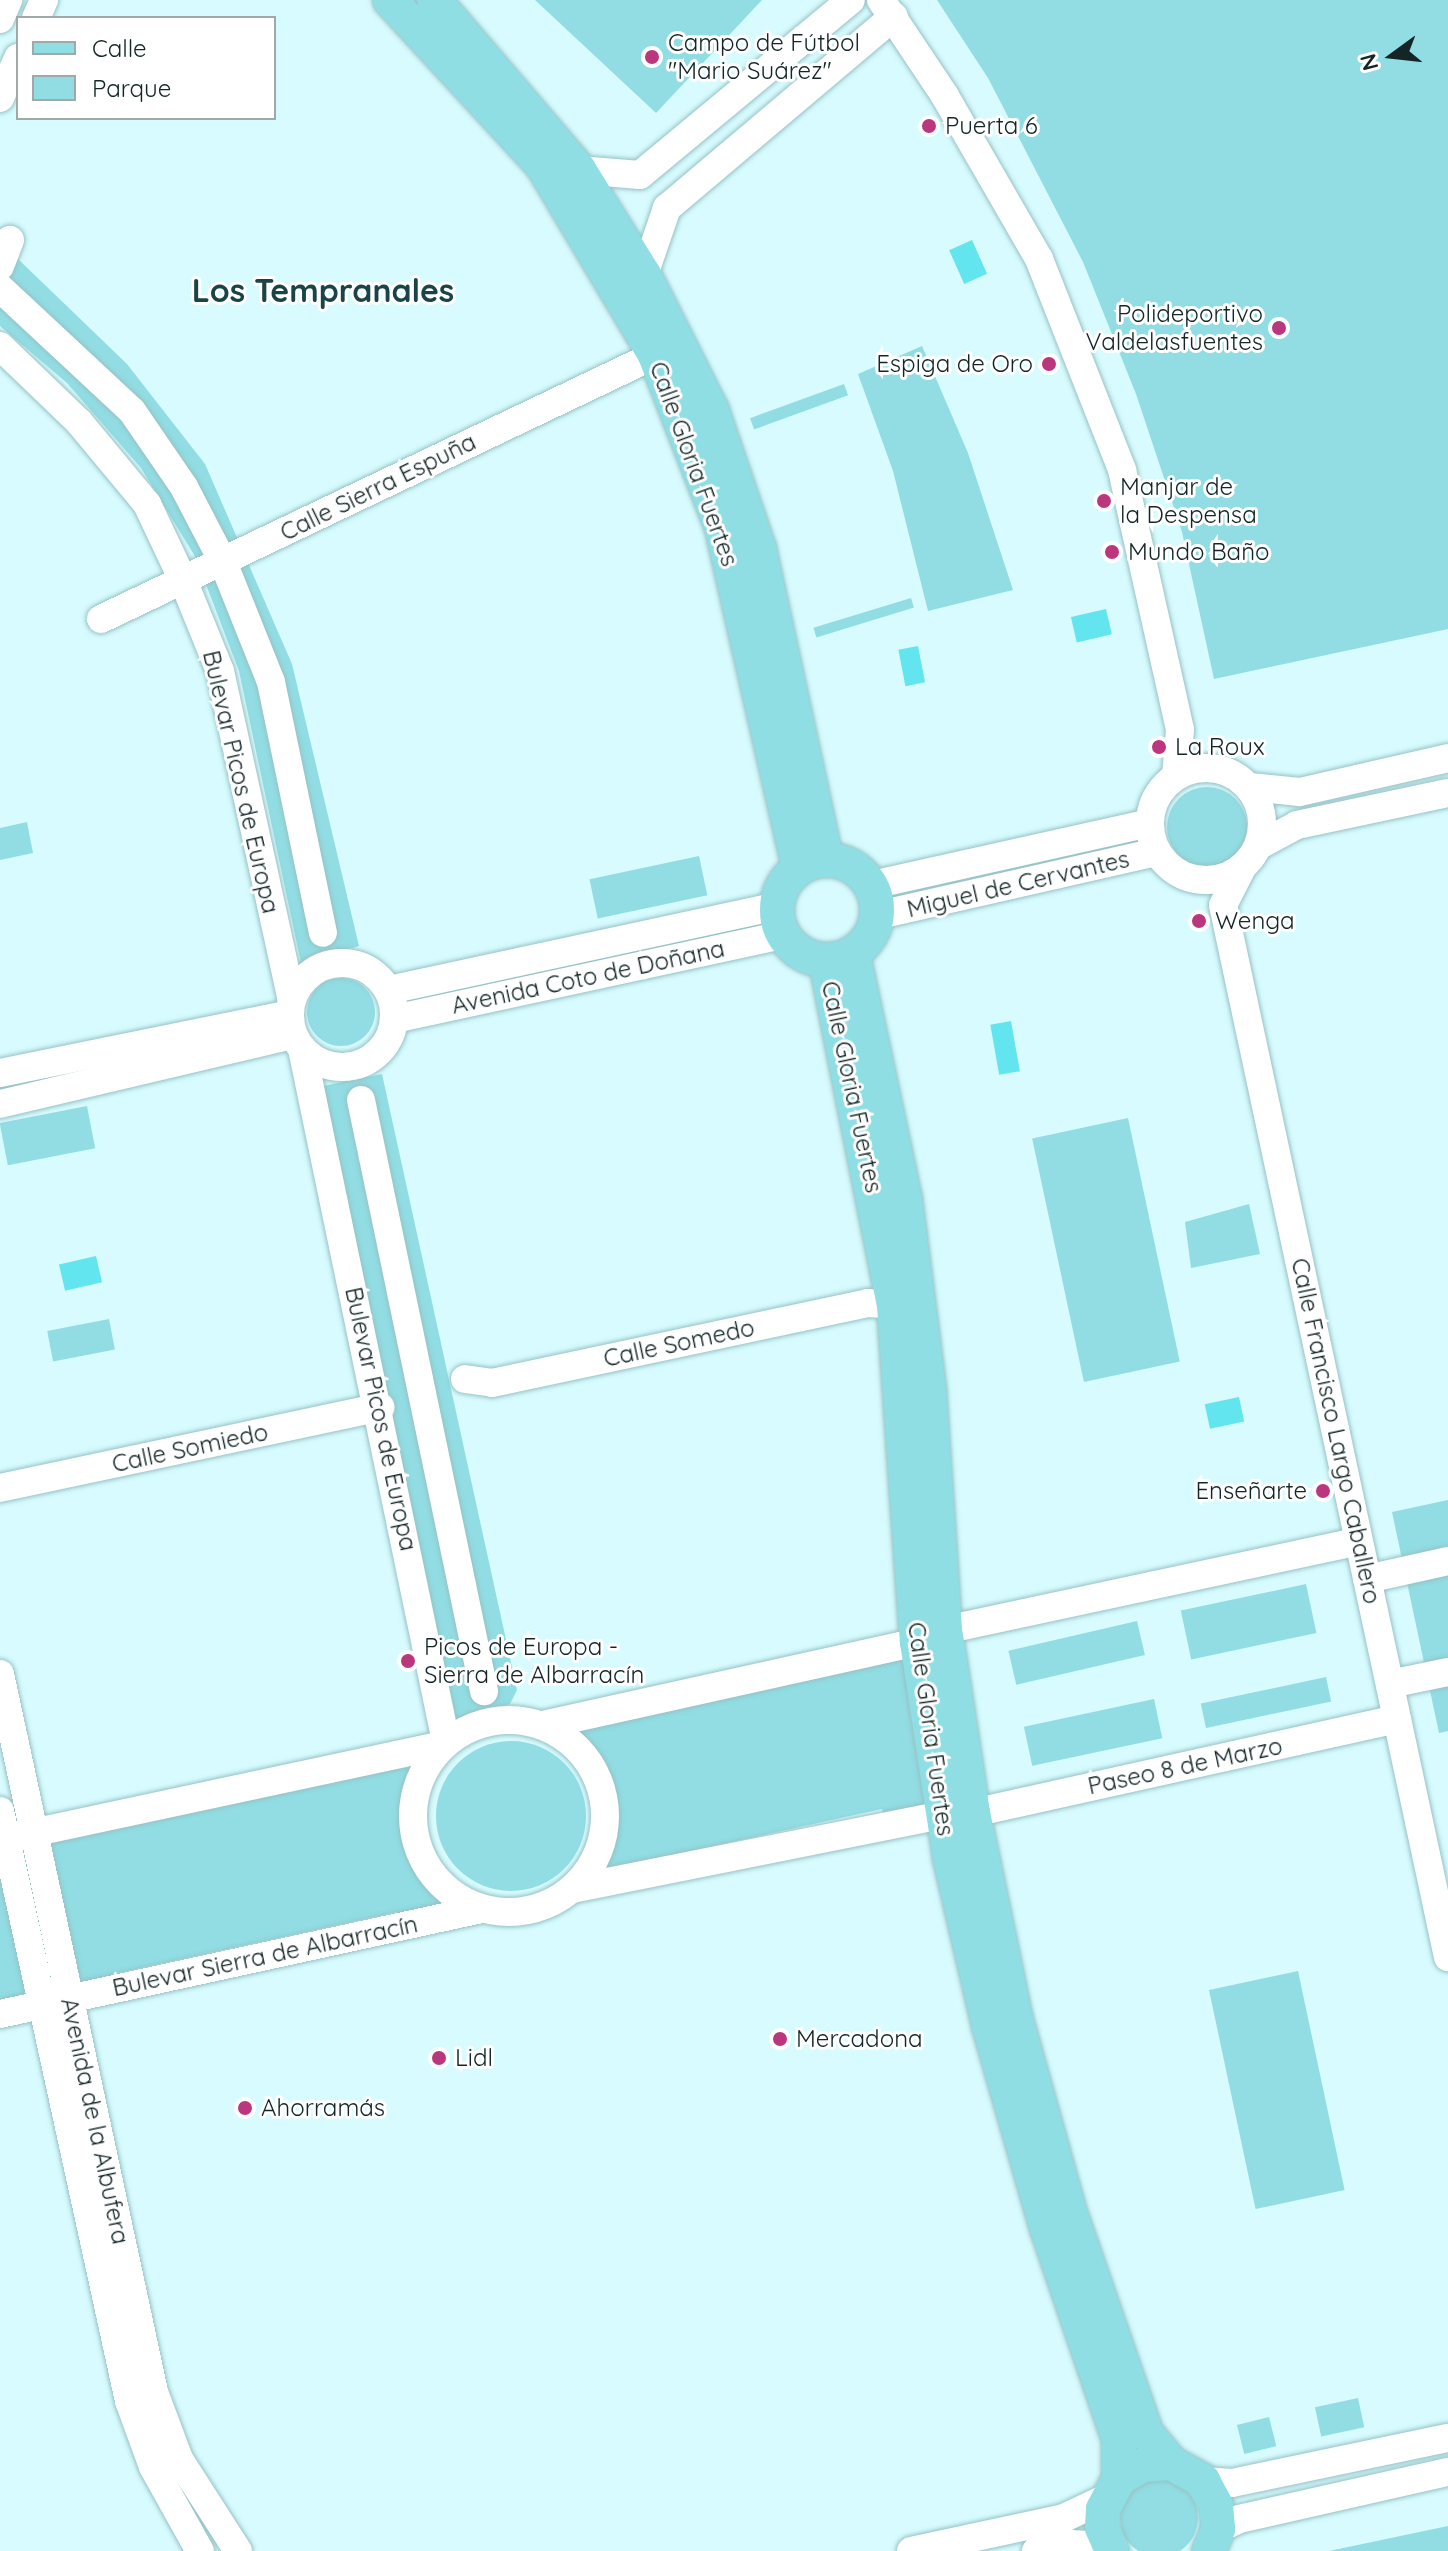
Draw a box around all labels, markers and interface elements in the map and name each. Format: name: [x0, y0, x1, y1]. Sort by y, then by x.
legend: [16, 16, 276, 120]
north arrow: [1352, 16, 1432, 96]
place label: Campo de Fútbol "Mario Suárez": [668, 29, 860, 85]
text: Calle: [92, 33, 147, 63]
marker: Campo de Fútbol "Mario Suárez": [643, 48, 661, 66]
text: N: [1353, 51, 1384, 74]
text: Parque: [92, 73, 171, 103]
place label: Puerta 6: [945, 112, 1038, 140]
marker: Puerta 6: [920, 117, 938, 135]
district label: Los Tempranales: [192, 271, 454, 309]
place label: Polideportivo Valdelasfuentes: [1086, 300, 1263, 356]
marker: Polideportivo Valdelasfuentes: [1270, 319, 1288, 337]
place label: Espiga de Oro: [876, 350, 1033, 378]
marker: Espiga de Oro: [1040, 355, 1058, 373]
street label: Calle Gloria Fuertes: [644, 358, 744, 570]
street label: Calle Sierra Espuña: [275, 427, 481, 547]
place label: Manjar de la Despensa: [1120, 473, 1257, 529]
marker: Manjar de la Despensa: [1095, 492, 1113, 510]
place label: Mundo Baño: [1128, 538, 1270, 566]
marker: Mundo Baño: [1103, 543, 1121, 561]
street label: Bulevar Picos de Europa: [197, 648, 285, 916]
place label: La Roux: [1175, 733, 1265, 761]
marker: La Roux: [1150, 738, 1168, 756]
street label: Miguel de Cervantes: [904, 844, 1132, 924]
place label: Wenga: [1215, 907, 1295, 935]
marker: Wenga: [1190, 912, 1208, 930]
street label: Avenida Coto de Doñana: [449, 934, 727, 1020]
street label: Calle Gloria Fuertes: [816, 979, 888, 1195]
street label: Calle Francisco Largo Caballero: [1285, 1255, 1387, 1607]
street label: Bulevar Picos de Europa: [339, 1284, 423, 1554]
street label: Calle Somedo: [601, 1313, 757, 1373]
street label: Calle Somiedo: [109, 1417, 271, 1479]
place label: Enseñarte: [1195, 1477, 1307, 1505]
marker: Enseñarte: [1314, 1482, 1332, 1500]
street label: Calle Gloria Fuertes: [902, 1620, 960, 1838]
place label: Picos de Europa - Sierra de Albarracín: [424, 1633, 644, 1689]
marker: Picos de Europa - Sierra de Albarracín: [399, 1652, 417, 1670]
street label: Paseo 8 de Marzo: [1085, 1731, 1285, 1801]
street label: Bulevar Sierra de Albarracín: [110, 1910, 420, 2002]
street label: Avenida de la Albufera: [55, 1995, 135, 2247]
place label: Mercadona: [796, 2025, 923, 2053]
marker: Mercadona: [771, 2030, 789, 2048]
place label: Lidl: [455, 2044, 493, 2072]
marker: Lidl: [430, 2049, 448, 2067]
place label: Ahorramás: [261, 2094, 385, 2122]
marker: Ahorramás: [236, 2099, 254, 2117]

